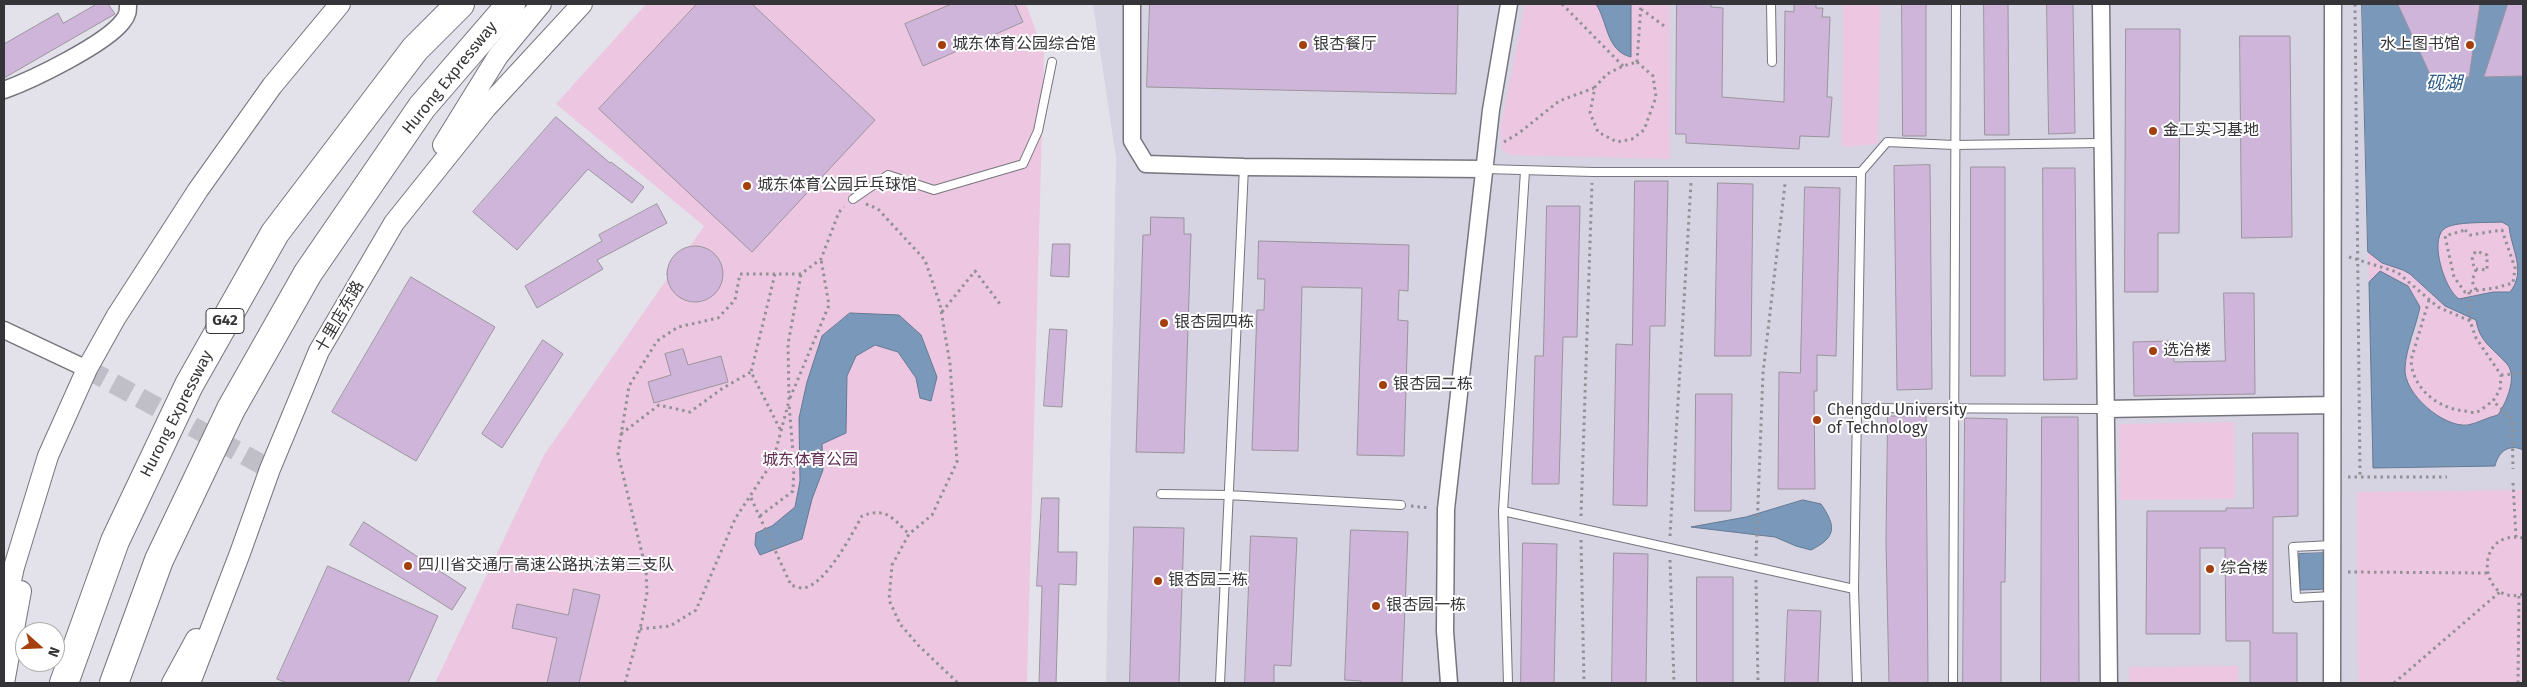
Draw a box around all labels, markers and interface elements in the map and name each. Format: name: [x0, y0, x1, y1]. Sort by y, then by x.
street label: Hurong Expressway: [399, 18, 501, 138]
place label: 城东体育公园综合馆: [952, 35, 1096, 55]
place label: 银杏餐厅: [1313, 35, 1377, 55]
place label: 水上图书馆: [2380, 35, 2460, 55]
marker: 城东体育公园综合馆: [936, 39, 948, 51]
marker: 银杏餐厅: [1297, 39, 1309, 51]
marker: 水上图书馆: [2464, 39, 2476, 51]
water label: 砚湖: [2426, 73, 2462, 95]
place label: 金工实习基地: [2163, 121, 2259, 141]
marker: 金工实习基地: [2147, 125, 2159, 137]
place label: 城东体育公园乒乓球馆: [757, 176, 917, 196]
marker: 城东体育公园乒乓球馆: [741, 180, 753, 192]
street label: 十里店东路: [312, 278, 368, 356]
road number: G42: [206, 308, 244, 334]
place label: 银杏园四栋: [1174, 313, 1254, 333]
marker: 银杏园四栋: [1158, 317, 1170, 329]
place label: 选冶楼: [2163, 341, 2211, 361]
marker: 选冶楼: [2147, 345, 2159, 357]
street label: Hurong Expressway: [137, 347, 217, 481]
place label: 银杏园二栋: [1393, 375, 1473, 395]
marker: 银杏园二栋: [1377, 379, 1389, 391]
place label: Chengdu University of Technology: [1827, 401, 1967, 439]
marker: Chengdu University of Technology: [1811, 414, 1823, 426]
park label: 城东体育公园: [762, 451, 858, 471]
place label: 四川省交通厅高速公路执法第三支队: [418, 556, 674, 576]
place label: 综合楼: [2220, 559, 2268, 579]
marker: 四川省交通厅高速公路执法第三支队: [402, 560, 414, 572]
marker: 综合楼: [2204, 563, 2216, 575]
place label: 银杏园三栋: [1168, 571, 1248, 591]
marker: 银杏园三栋: [1152, 575, 1164, 587]
place label: 银杏园一栋: [1386, 596, 1466, 616]
marker: 银杏园一栋: [1370, 600, 1382, 612]
north arrow: [15, 622, 65, 672]
text: N: [44, 645, 63, 659]

